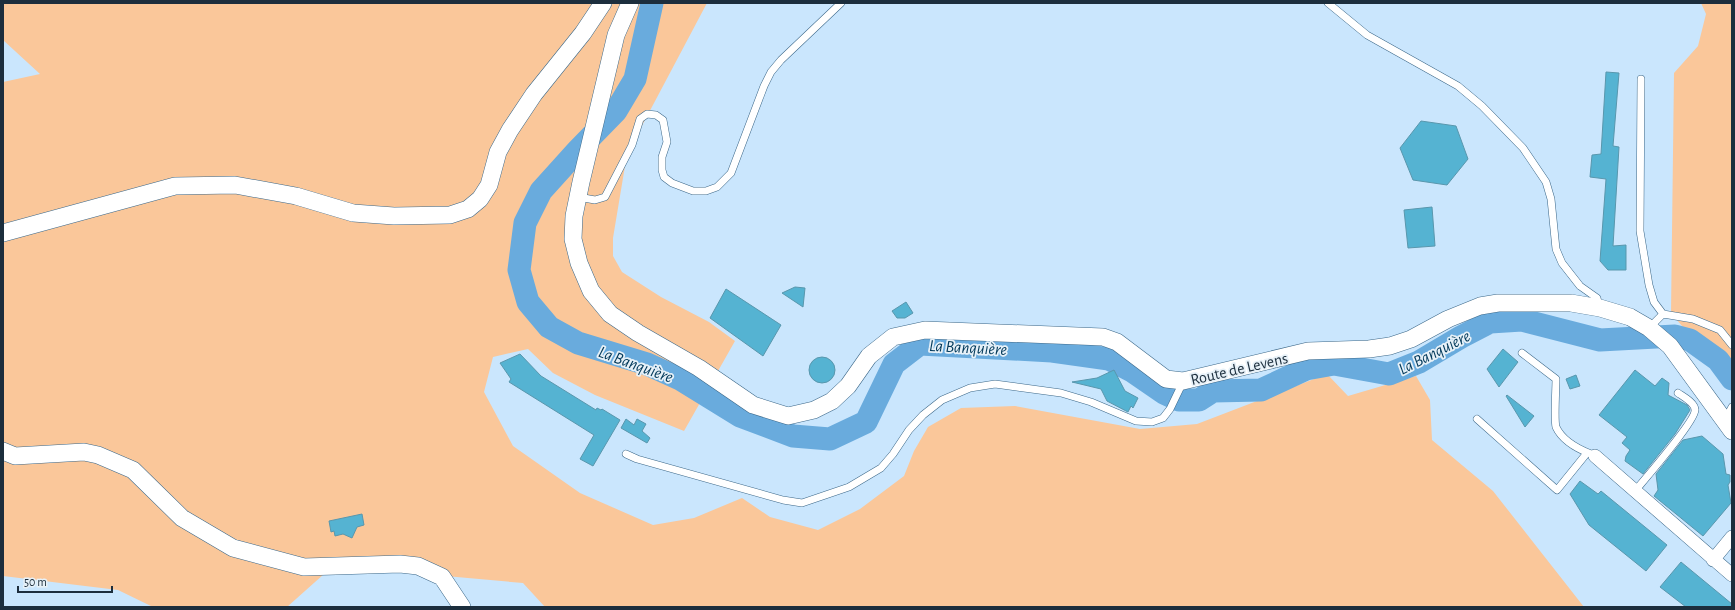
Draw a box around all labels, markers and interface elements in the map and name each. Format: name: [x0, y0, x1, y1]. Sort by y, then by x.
water label: La Banquière: [1396, 327, 1473, 379]
water label: La Banquière: [929, 337, 1007, 359]
water label: La Banquière: [596, 343, 675, 387]
street label: Route de Levens: [1189, 350, 1290, 388]
scale bar: [18, 568, 112, 594]
text: 50 m: [24, 576, 47, 588]

